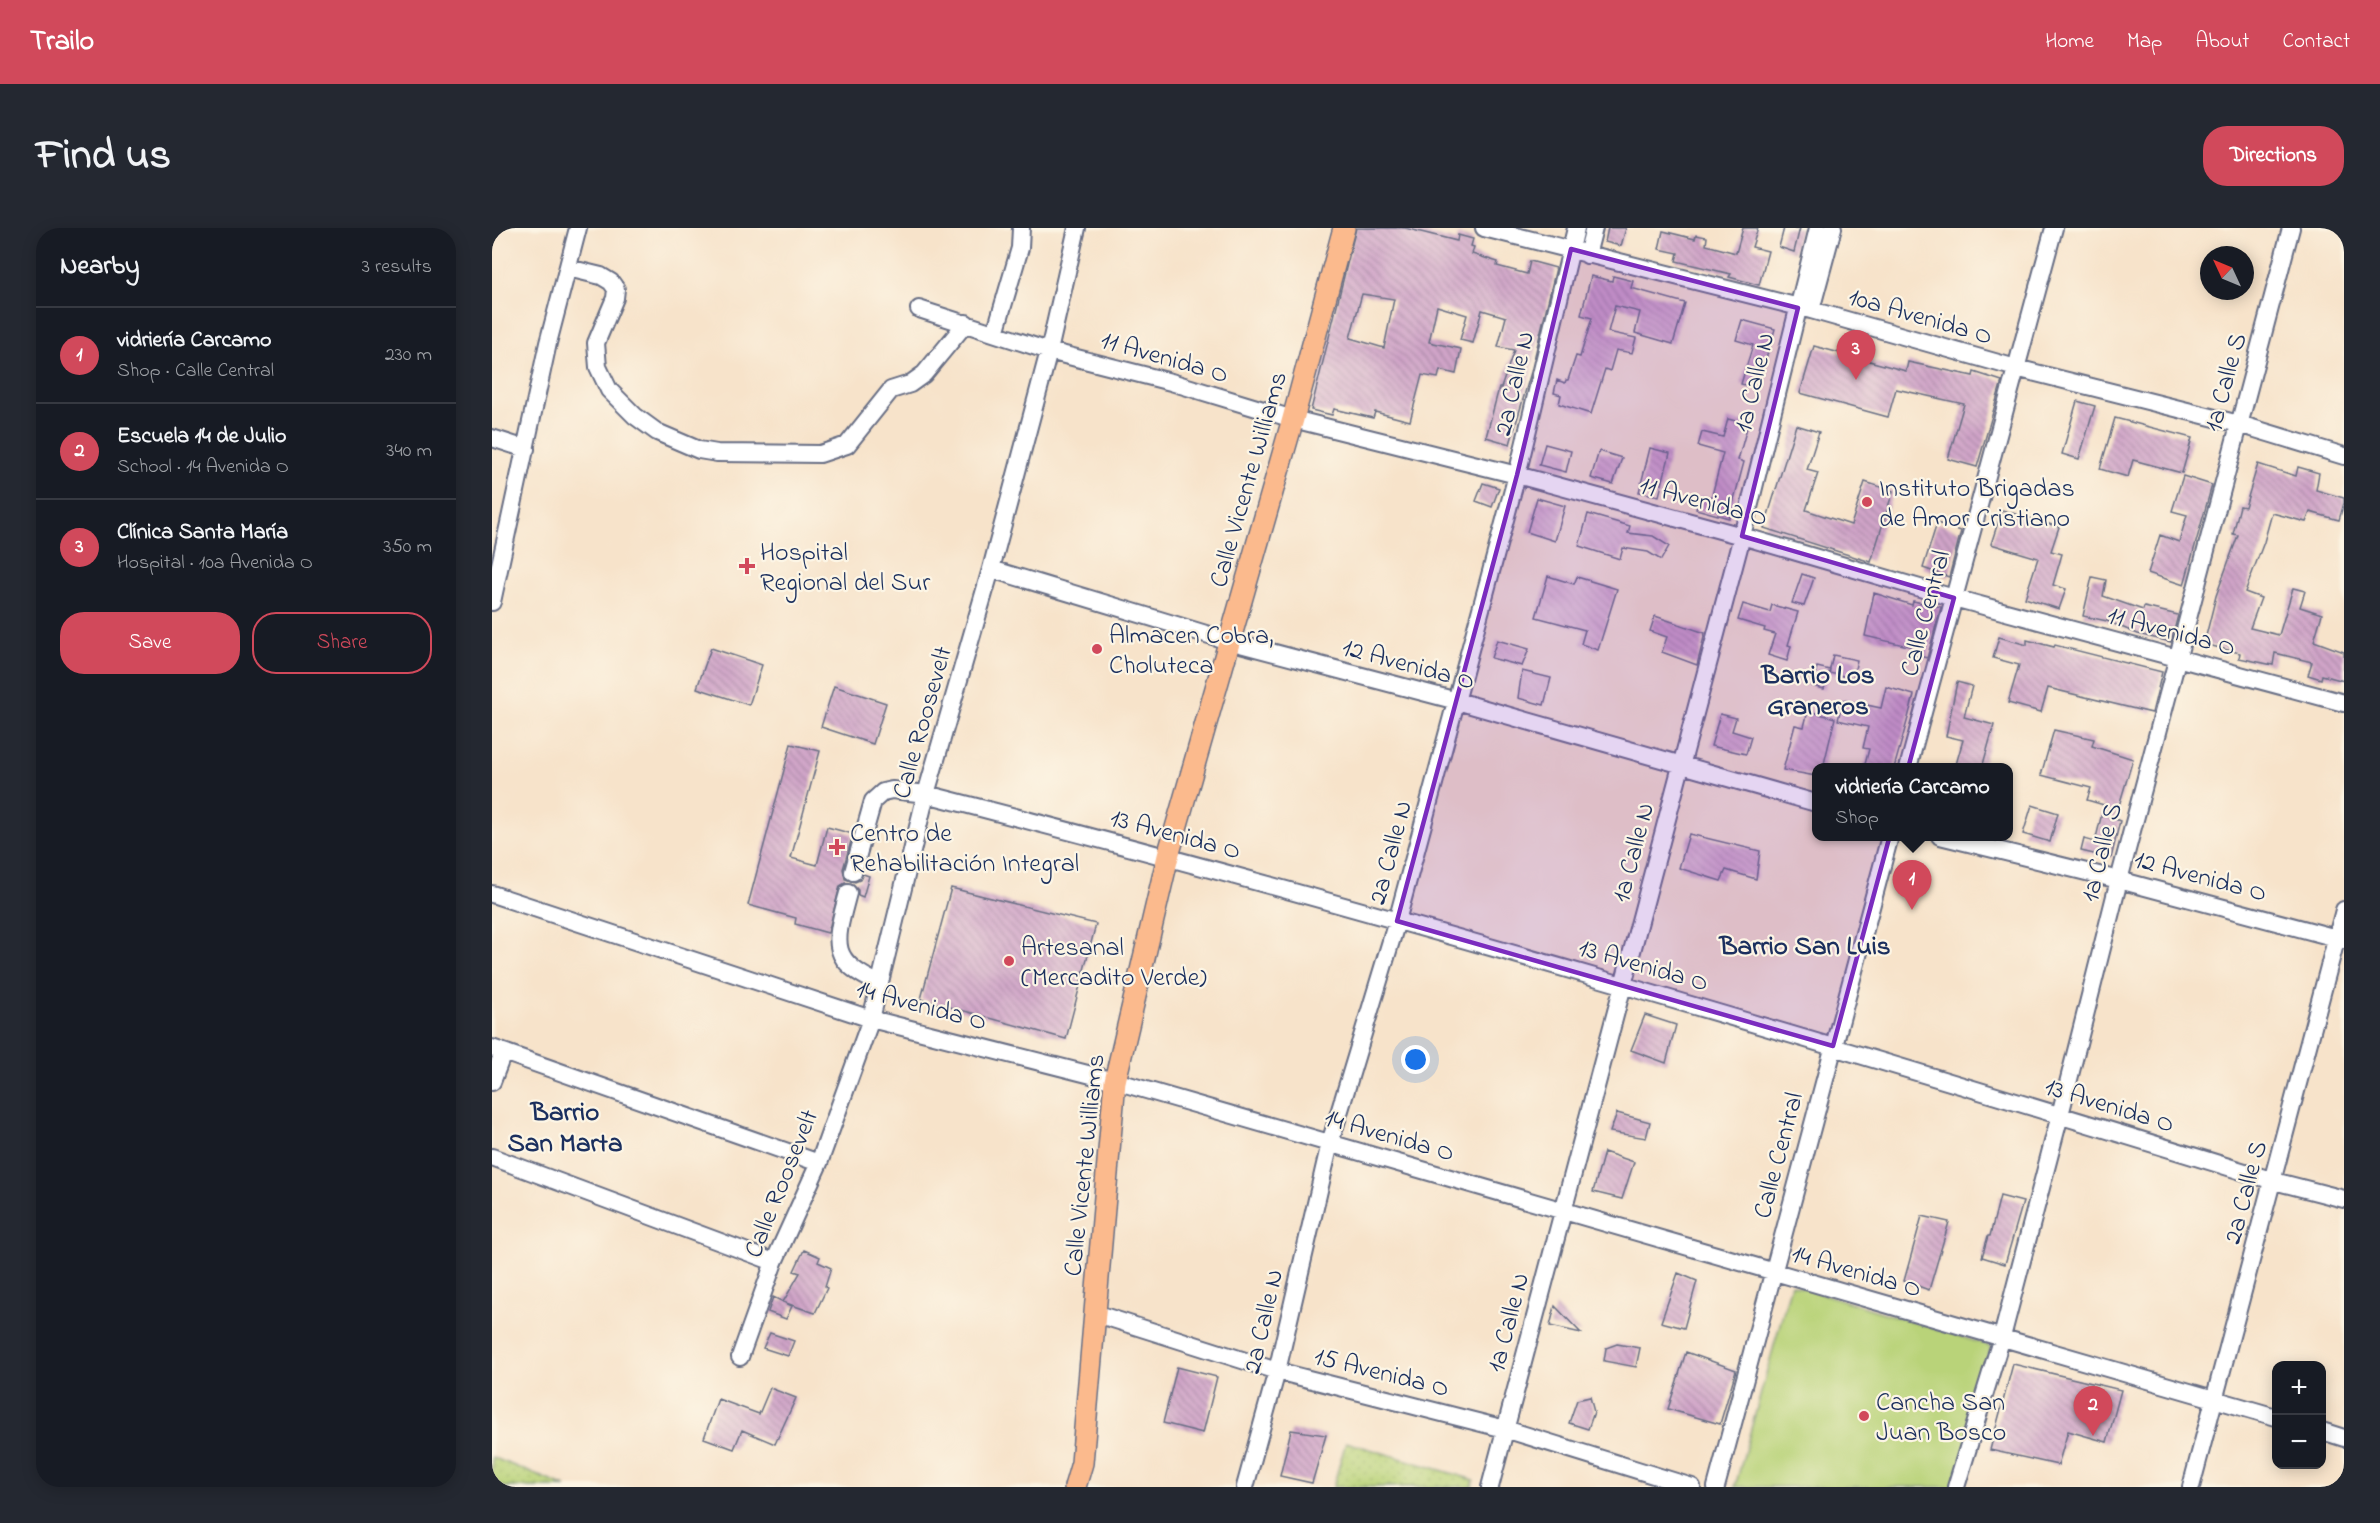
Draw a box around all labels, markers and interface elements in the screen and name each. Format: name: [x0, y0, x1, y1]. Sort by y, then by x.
text: Trailo: [30, 22, 94, 63]
text: Home: [2045, 27, 2094, 57]
text: Map: [2127, 27, 2162, 57]
text: About: [2195, 27, 2249, 57]
text: Contact: [2282, 27, 2350, 57]
text: Find us: [36, 126, 171, 187]
button: Directions: [2203, 126, 2344, 186]
north arrow: [2200, 246, 2254, 300]
text: Nearby: [60, 248, 139, 286]
text: 3 results: [362, 253, 432, 282]
street label: 10a Avenida O: [1844, 279, 1997, 357]
street label: 11 Avenida O: [1096, 323, 1232, 395]
text: vidriería Carcamo: [117, 325, 272, 357]
street label: 2a Calle N: [1485, 328, 1546, 440]
street label: 1a Calle N: [1725, 329, 1787, 437]
street label: 1a Calle S: [2196, 329, 2258, 436]
pin: 3: [1836, 330, 1876, 380]
text: 1: [76, 341, 83, 370]
text: 230 m: [385, 341, 432, 370]
text: Shop · Calle Central: [117, 357, 274, 386]
street label: Calle Vicente Williams: [1201, 367, 1299, 592]
text: Escuela 14 de Julio: [117, 421, 286, 453]
text: 2: [75, 437, 84, 466]
text: 340 m: [386, 437, 432, 466]
text: School · 14 Avenida O: [117, 453, 289, 482]
street label: 11 Avenida O: [1635, 468, 1772, 538]
place label: Instituto Brigadas de Amor Cristiano: [1879, 471, 2075, 539]
marker: Instituto Brigadas de Amor Cristiano: [1860, 495, 1874, 509]
text: Clínica Santa María: [117, 517, 288, 549]
text: 3: [75, 533, 84, 562]
text: 350 m: [383, 533, 432, 562]
place label: Hospital Regional del Sur: [760, 535, 931, 603]
street label: Calle Central: [1892, 546, 1962, 681]
text: Hospital · 10a Avenida O: [117, 549, 313, 578]
marker: Hospital Regional del Sur: [738, 557, 756, 575]
street label: 11 Avenida O: [2103, 598, 2240, 668]
button: Save: [60, 612, 240, 674]
button: Share: [252, 612, 432, 674]
place label: Almacen Cobra, Choluteca: [1109, 618, 1273, 686]
street label: 12 Avenida O: [1338, 630, 1479, 702]
street label: Calle Roosevelt: [884, 642, 964, 804]
marker: Almacen Cobra, Choluteca: [1090, 642, 1104, 656]
district label: Barrio Los Graneros: [1760, 657, 1874, 727]
popup: [1812, 763, 2013, 841]
text: vidriería Carcamo: [1835, 772, 1990, 804]
street label: 2a Calle N: [1360, 797, 1424, 909]
street label: 1a Calle N: [1603, 799, 1666, 907]
street label: 1a Calle S: [2072, 799, 2134, 906]
street label: 13 Avenida O: [1106, 800, 1245, 872]
text: Shop: [1835, 804, 1879, 833]
place label: Centro de Rehabilitación Integral: [850, 816, 1079, 884]
marker: Centro de Rehabilitación Integral: [828, 838, 846, 856]
street label: 12 Avenida O: [2130, 842, 2271, 914]
pin: 1: [1892, 860, 1932, 910]
district label: Barrio San Luis: [1717, 928, 1891, 967]
place label: Artesanal (Mercadito Verde): [1021, 930, 1207, 998]
street label: 13 Avenida O: [1574, 930, 1713, 1004]
marker: Artesanal (Mercadito Verde): [1002, 954, 1016, 968]
street label: 14 Avenida O: [852, 971, 991, 1043]
your location: [1401, 1045, 1430, 1074]
street label: Calle Vicente Williams: [1055, 1052, 1117, 1278]
street label: 13 Avenida O: [2040, 1069, 2179, 1145]
street label: Calle Central: [1745, 1088, 1815, 1223]
district label: Barrio San Marta: [508, 1094, 622, 1164]
street label: 14 Avenida O: [1320, 1100, 1459, 1174]
street label: Calle Roosevelt: [736, 1104, 830, 1264]
street label: 2a Calle S: [2215, 1137, 2279, 1249]
street label: 14 Avenida O: [1787, 1236, 1926, 1310]
street label: 2a Calle N: [1234, 1266, 1295, 1378]
street label: 1a Calle N: [1478, 1269, 1541, 1377]
street label: 15 Avenida O: [1310, 1339, 1453, 1409]
map controls: [2272, 1361, 2326, 1469]
button: +: [2272, 1361, 2326, 1415]
place label: Cancha San Juan Bosco: [1876, 1385, 2006, 1453]
pin: 2: [2074, 1386, 2112, 1436]
marker: Cancha San Juan Bosco: [1857, 1409, 1871, 1423]
button: −: [2272, 1415, 2326, 1469]

